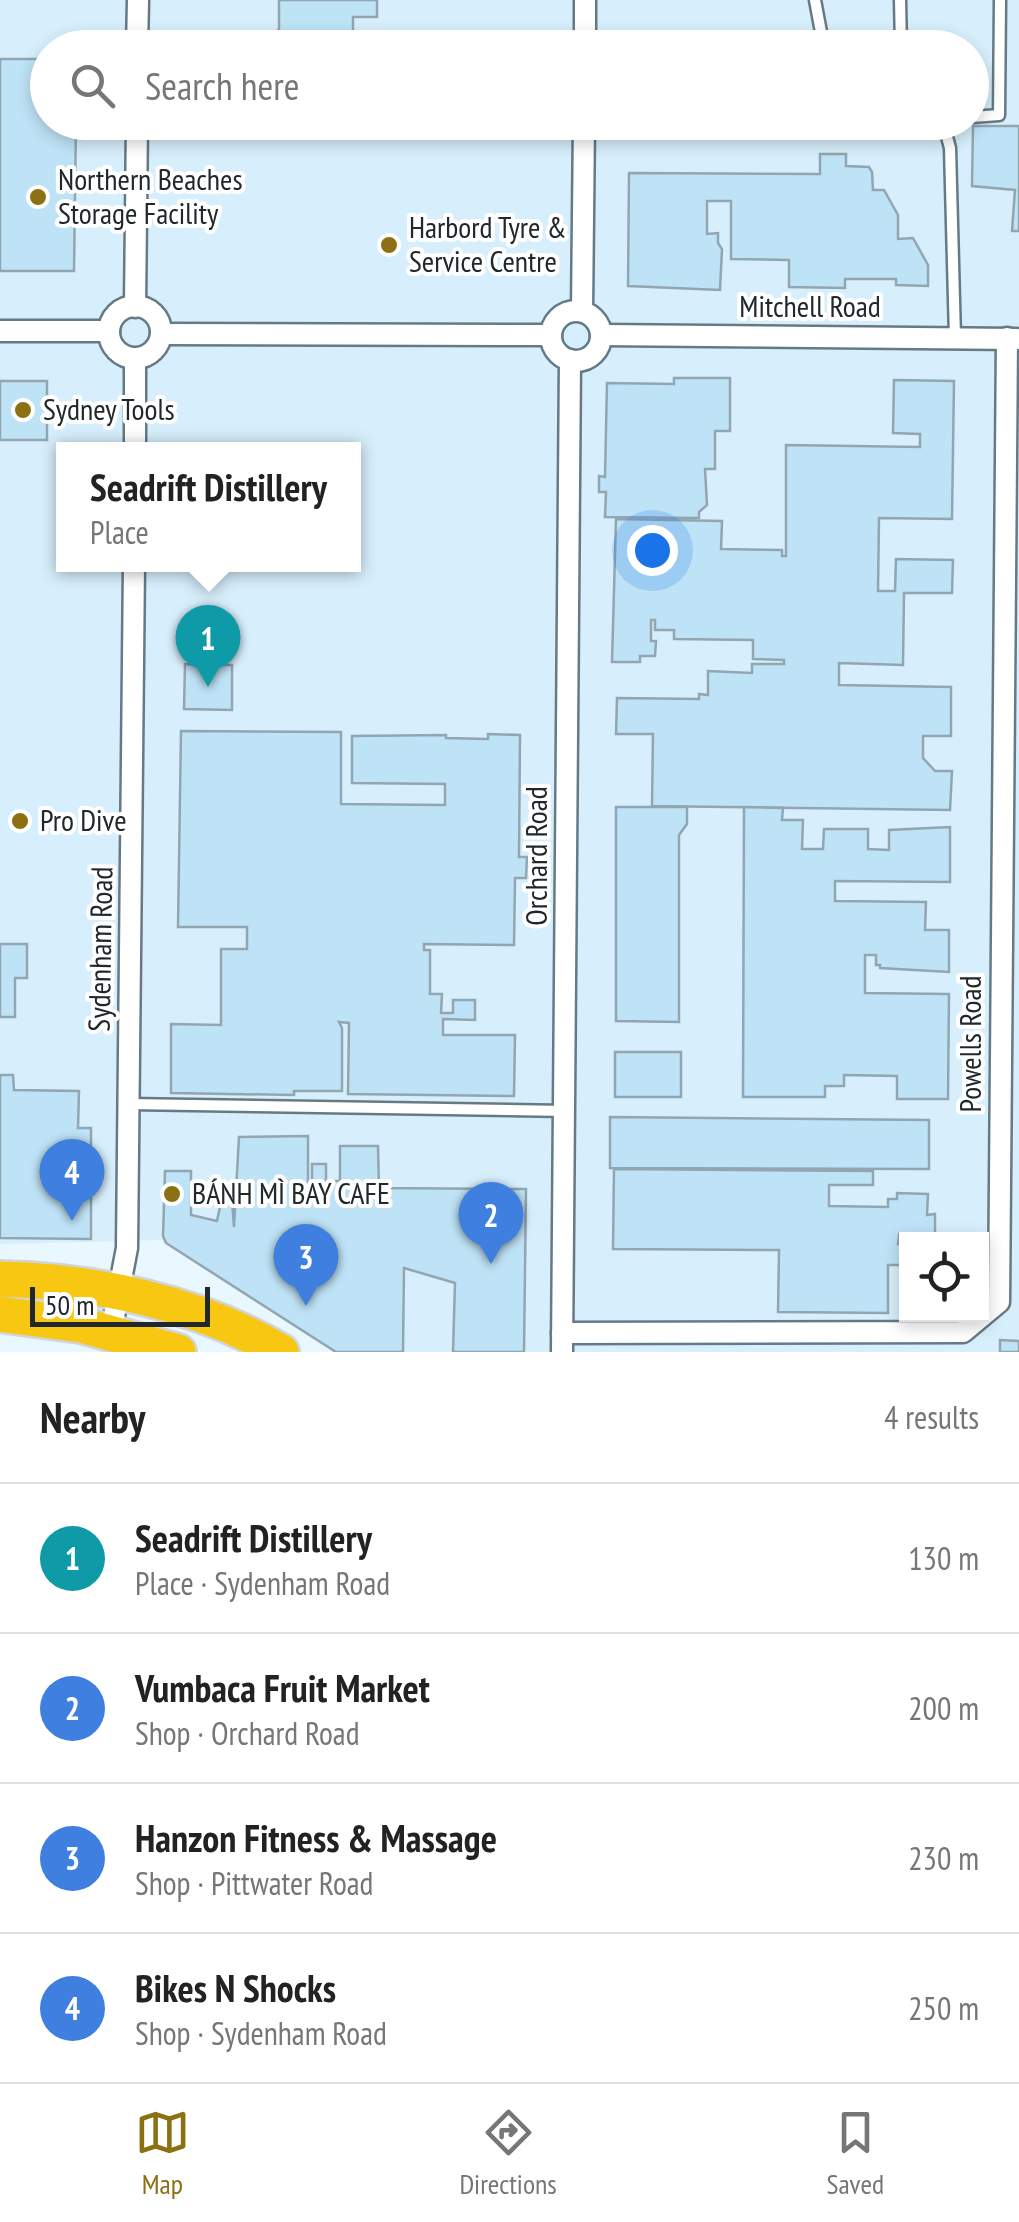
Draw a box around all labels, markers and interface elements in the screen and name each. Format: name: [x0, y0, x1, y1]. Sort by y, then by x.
search box: [30, 30, 989, 140]
icon: search: [65, 58, 120, 113]
text: Search here: [145, 61, 299, 110]
place label: Northern Beaches Storage Facility: [58, 159, 243, 232]
marker: Northern Beaches Storage Facility: [27, 186, 49, 208]
place label: Harbord Tyre & Service Centre: [409, 207, 566, 280]
marker: Harbord Tyre & Service Centre: [378, 234, 400, 256]
street label: Mitchell Road: [739, 286, 881, 325]
place label: Sydney Tools: [43, 389, 175, 428]
marker: Sydney Tools: [12, 399, 34, 421]
popup: [56, 442, 361, 572]
text: Seadrift Distillery: [90, 462, 327, 511]
text: Place: [90, 511, 149, 553]
your location: [627, 525, 678, 576]
pin: 1: [176, 604, 240, 687]
street label: Orchard Road: [516, 786, 555, 926]
place label: Pro Dive: [40, 800, 127, 839]
marker: Pro Dive: [9, 810, 31, 832]
street label: Sydenham Road: [79, 866, 120, 1032]
street label: Powells Road: [950, 976, 989, 1112]
pin: 4: [40, 1138, 104, 1221]
place label: BÁNH MÌ BAY CAFE: [192, 1173, 390, 1212]
pin: 2: [458, 1182, 524, 1264]
marker: BÁNH MÌ BAY CAFE: [161, 1183, 183, 1205]
pin: 3: [274, 1224, 338, 1306]
map controls: [899, 1232, 989, 1322]
button: locate: [899, 1232, 989, 1322]
scale bar: [30, 1282, 210, 1326]
text: 50 m: [45, 1286, 94, 1323]
text: Nearby: [40, 1390, 145, 1445]
text: 4 results: [884, 1396, 979, 1438]
text: Seadrift Distillery: [135, 1513, 372, 1562]
text: 1: [65, 1537, 80, 1579]
text: 130 m: [908, 1537, 979, 1579]
text: Place · Sydenham Road: [135, 1562, 390, 1604]
text: Vumbaca Fruit Market: [135, 1663, 430, 1712]
text: 2: [65, 1687, 80, 1729]
text: 200 m: [908, 1687, 979, 1729]
text: Shop · Orchard Road: [135, 1712, 360, 1754]
text: Hanzon Fitness & Massage: [135, 1813, 497, 1862]
text: 3: [65, 1837, 80, 1879]
text: 230 m: [908, 1837, 979, 1879]
text: Shop · Pittwater Road: [135, 1862, 373, 1904]
text: Bikes N Shocks: [135, 1963, 336, 2012]
text: 4: [65, 1987, 80, 2029]
text: 250 m: [908, 1987, 979, 2029]
text: Shop · Sydenham Road: [135, 2012, 387, 2054]
tab: Map: [135, 2105, 190, 2202]
tab: Directions: [459, 2105, 557, 2202]
tab: Saved: [826, 2105, 884, 2202]

